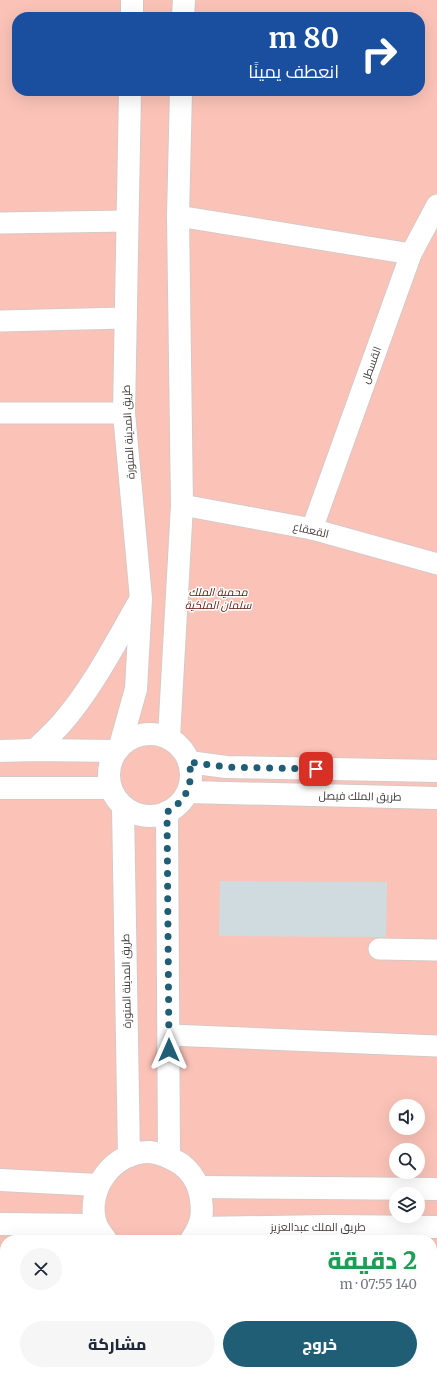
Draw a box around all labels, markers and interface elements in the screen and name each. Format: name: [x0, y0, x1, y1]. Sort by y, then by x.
text: 80 m: [268, 20, 339, 56]
icon: right: [353, 28, 405, 80]
text: انعطف يمينًا: [248, 60, 339, 83]
street label: القسطل: [358, 345, 384, 385]
street label: طريق المدينة المنورة: [119, 384, 137, 480]
street label: القعقاع: [291, 519, 330, 542]
park label: محمية الملك سلمان الملكية: [185, 585, 252, 612]
pin: [299, 752, 333, 786]
icon: arrive: [305, 758, 327, 780]
street label: طريق الملك فيصل: [318, 788, 402, 804]
street label: طريق المدينة المنورة: [118, 934, 134, 1028]
position arrow: [148, 1029, 190, 1071]
map controls: [389, 1099, 425, 1223]
button: sound: [389, 1099, 425, 1135]
button: search: [389, 1143, 425, 1179]
button: layers: [389, 1187, 425, 1223]
street label: طريق الملك عبدالعزيز: [269, 1220, 366, 1234]
text: 2 دقيقة: [328, 1245, 417, 1276]
button: close: [20, 1248, 62, 1290]
text: 140 m · 07:55: [340, 1276, 417, 1293]
button: مشاركة: [20, 1321, 215, 1367]
button: خروج: [223, 1321, 417, 1367]

